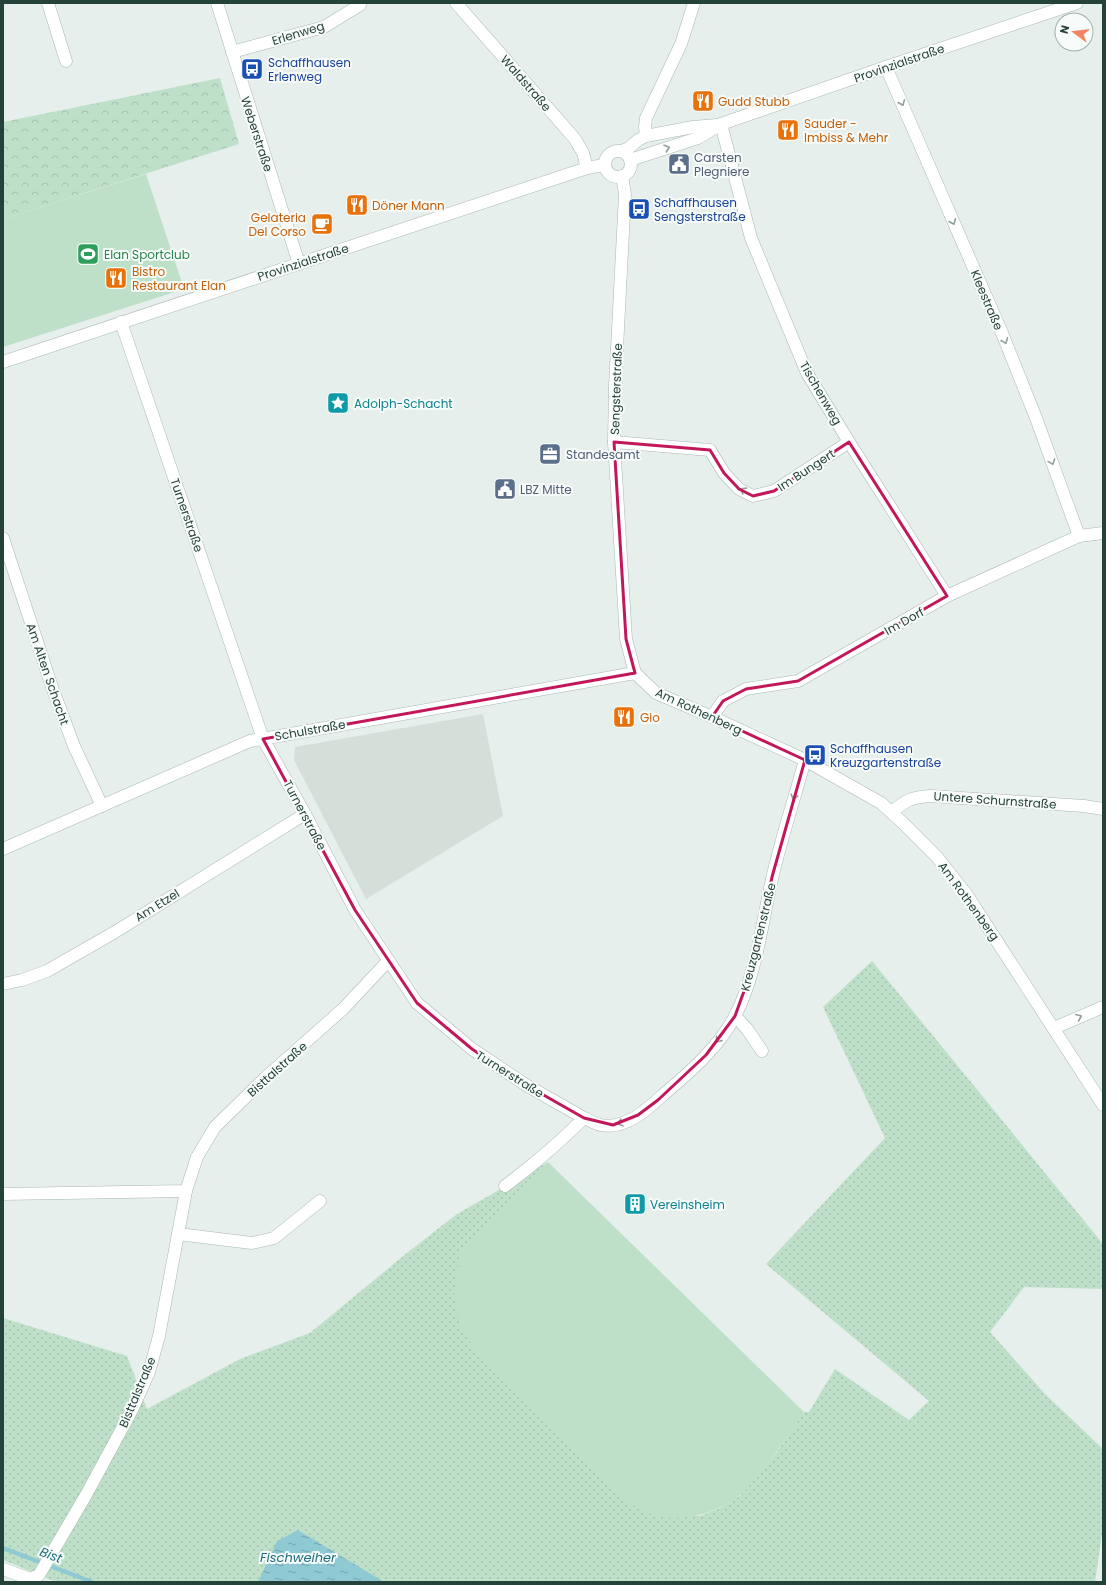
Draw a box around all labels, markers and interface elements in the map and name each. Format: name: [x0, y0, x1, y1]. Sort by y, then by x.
north arrow: [1054, 12, 1094, 52]
street label: Erlenweg: [270, 17, 326, 49]
text: N: [1056, 23, 1073, 35]
street label: Provinzialstraße: [851, 40, 947, 86]
street label: Waldstraße: [497, 51, 555, 115]
place label: Schaffhausen Erlenweg: [268, 54, 351, 85]
bus stop icon: Schaffhausen Erlenweg: [239, 56, 265, 82]
restaurant icon: Gudd Stubb: [690, 88, 716, 114]
place label: Gudd Stubb: [718, 93, 790, 110]
street label: Weberstraße: [237, 94, 277, 174]
one-way arrow: [897, 98, 905, 106]
place label: Sauder - Imbiss & Mehr: [804, 115, 889, 146]
restaurant icon: Sauder - Imbiss & Mehr: [775, 117, 801, 143]
one-way arrow: [664, 144, 671, 153]
place label: Carsten Plegniere: [694, 149, 749, 180]
public building icon: Carsten Plegniere: [666, 151, 692, 177]
restaurant icon: Döner Mann: [344, 192, 370, 218]
place label: Schaffhausen Sengsterstraße: [654, 194, 746, 225]
bus stop icon: Schaffhausen Sengsterstraße: [626, 196, 652, 222]
place label: Döner Mann: [372, 197, 445, 214]
place label: Gelateria Del Corso: [249, 209, 306, 240]
cafe icon: Gelateria Del Corso: [309, 211, 335, 237]
one-way arrow: [949, 218, 957, 225]
street label: Provinzialstraße: [255, 239, 351, 285]
sports icon: Elan Sportclub: [75, 241, 101, 267]
place label: Elan Sportclub: [104, 246, 190, 263]
place label: Bistro Restaurant Elan: [132, 263, 226, 294]
restaurant icon: Bistro Restaurant Elan: [103, 265, 129, 291]
street label: Kleestraße: [967, 267, 1007, 333]
one-way arrow: [1000, 337, 1008, 345]
street label: Sengsterstraße: [606, 343, 626, 435]
street label: Tischenweg: [796, 358, 846, 428]
place icon: Adolph-Schacht: [325, 390, 351, 416]
place label: Adolph-Schacht: [354, 395, 453, 412]
office icon: Standesamt: [537, 441, 563, 467]
street label: Im Bungert: [774, 445, 838, 495]
place label: Standesamt: [566, 446, 640, 463]
one-way arrow: [1048, 459, 1056, 466]
street label: Turnerstraße: [166, 476, 208, 554]
public building icon: LBZ Mitte: [492, 476, 518, 502]
place label: LBZ Mitte: [520, 481, 572, 498]
one-way arrow: [740, 487, 747, 495]
street label: Im Dorf: [881, 603, 927, 639]
street label: Am Alten Schacht: [23, 621, 73, 727]
street label: Am Rothenberg: [653, 683, 745, 739]
restaurant icon: Gio: [611, 704, 637, 730]
place label: Gio: [640, 709, 660, 726]
street label: Schulstraße: [273, 715, 347, 745]
place label: Schaffhausen Kreuzgartenstraße: [830, 740, 941, 771]
bus stop icon: Schaffhausen Kreuzgartenstraße: [802, 742, 828, 768]
street label: Turnerstraße: [279, 777, 331, 853]
street label: Untere Schurnstraße: [933, 787, 1057, 813]
one-way arrow: [790, 794, 799, 801]
street label: Am Rothenberg: [935, 858, 1003, 944]
street label: Kreuzgartenstraße: [736, 881, 780, 993]
street label: Am Etzel: [131, 885, 183, 925]
one-way arrow: [1075, 1014, 1082, 1022]
one-way arrow: [716, 1035, 723, 1042]
street label: Bisttalstraße: [243, 1038, 311, 1100]
street label: Turnerstraße: [473, 1046, 547, 1102]
one-way arrow: [617, 1118, 624, 1127]
building icon: Vereinsheim: [622, 1191, 648, 1217]
place label: Vereinsheim: [650, 1196, 725, 1213]
street label: Bisttalstraße: [114, 1354, 160, 1430]
water label: Bist: [37, 1542, 65, 1568]
water label: Fischweiher: [260, 1548, 337, 1567]

